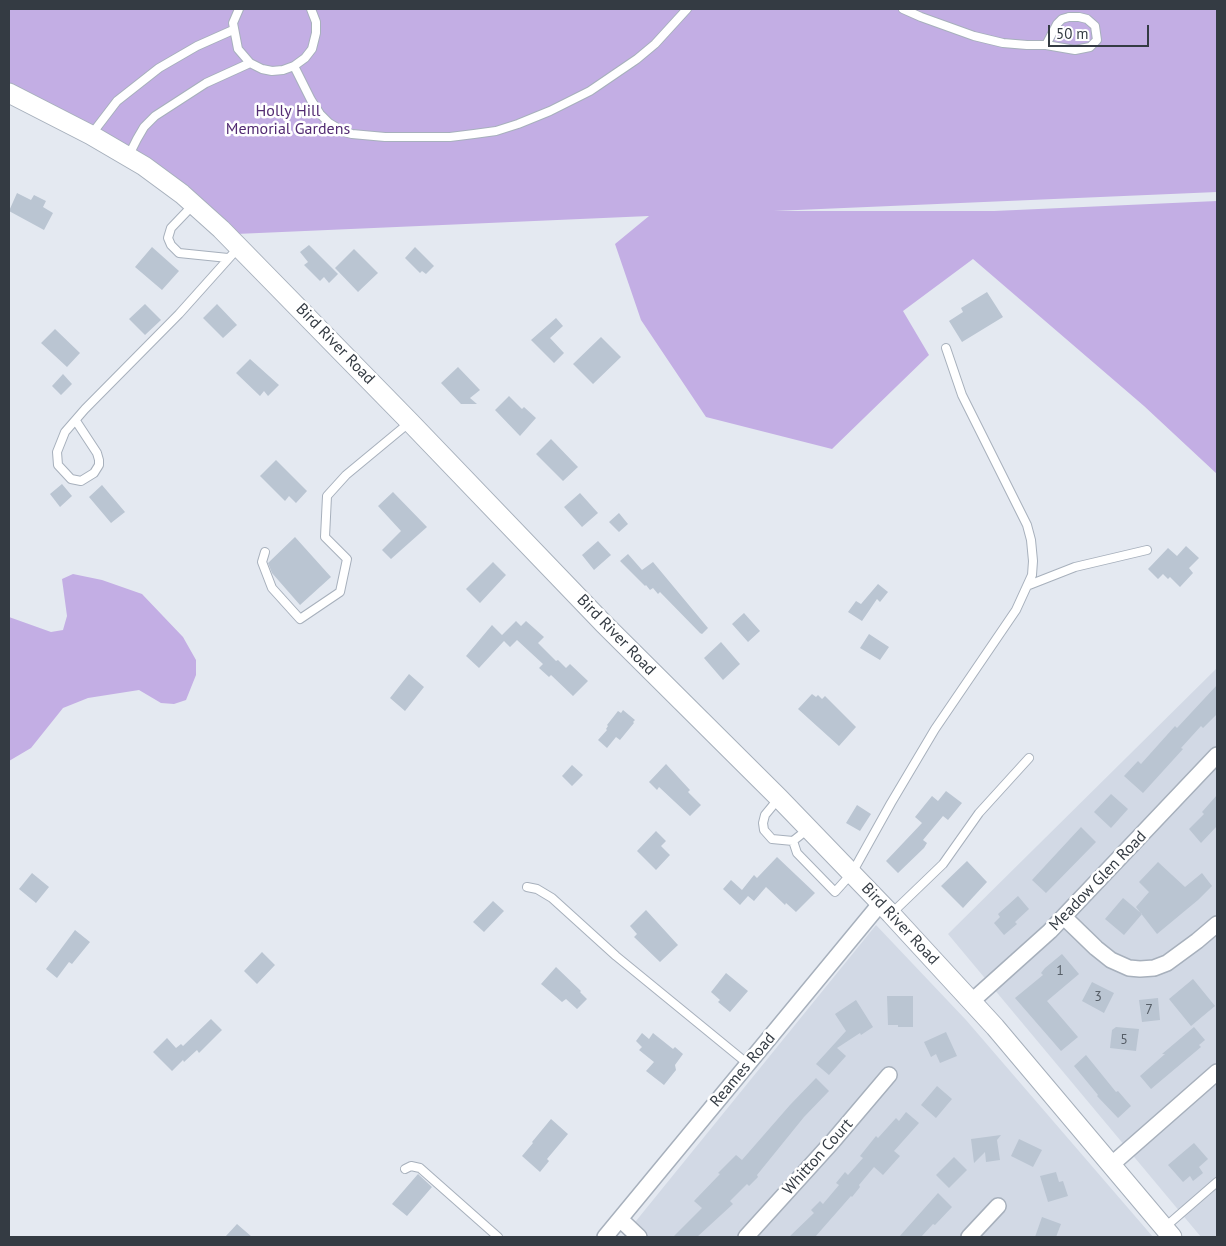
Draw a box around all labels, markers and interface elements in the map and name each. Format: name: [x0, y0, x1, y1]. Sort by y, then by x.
scale bar: [1051, 15, 1152, 47]
text: 50 m: [1056, 24, 1089, 43]
park label: Holly Hill Memorial Gardens: [226, 101, 350, 139]
street label: Bird River Road: [292, 300, 378, 388]
street label: Bird River Road: [573, 591, 659, 679]
street label: Meadow Glen Road: [1046, 827, 1150, 935]
street label: Bird River Road: [857, 879, 943, 969]
house number: 1: [1056, 963, 1064, 979]
house number: 3: [1094, 989, 1102, 1005]
house number: 7: [1145, 1002, 1153, 1018]
street label: Reames Road: [706, 1029, 780, 1111]
house number: 5: [1120, 1032, 1128, 1048]
street label: Whitton Court: [779, 1115, 857, 1199]

